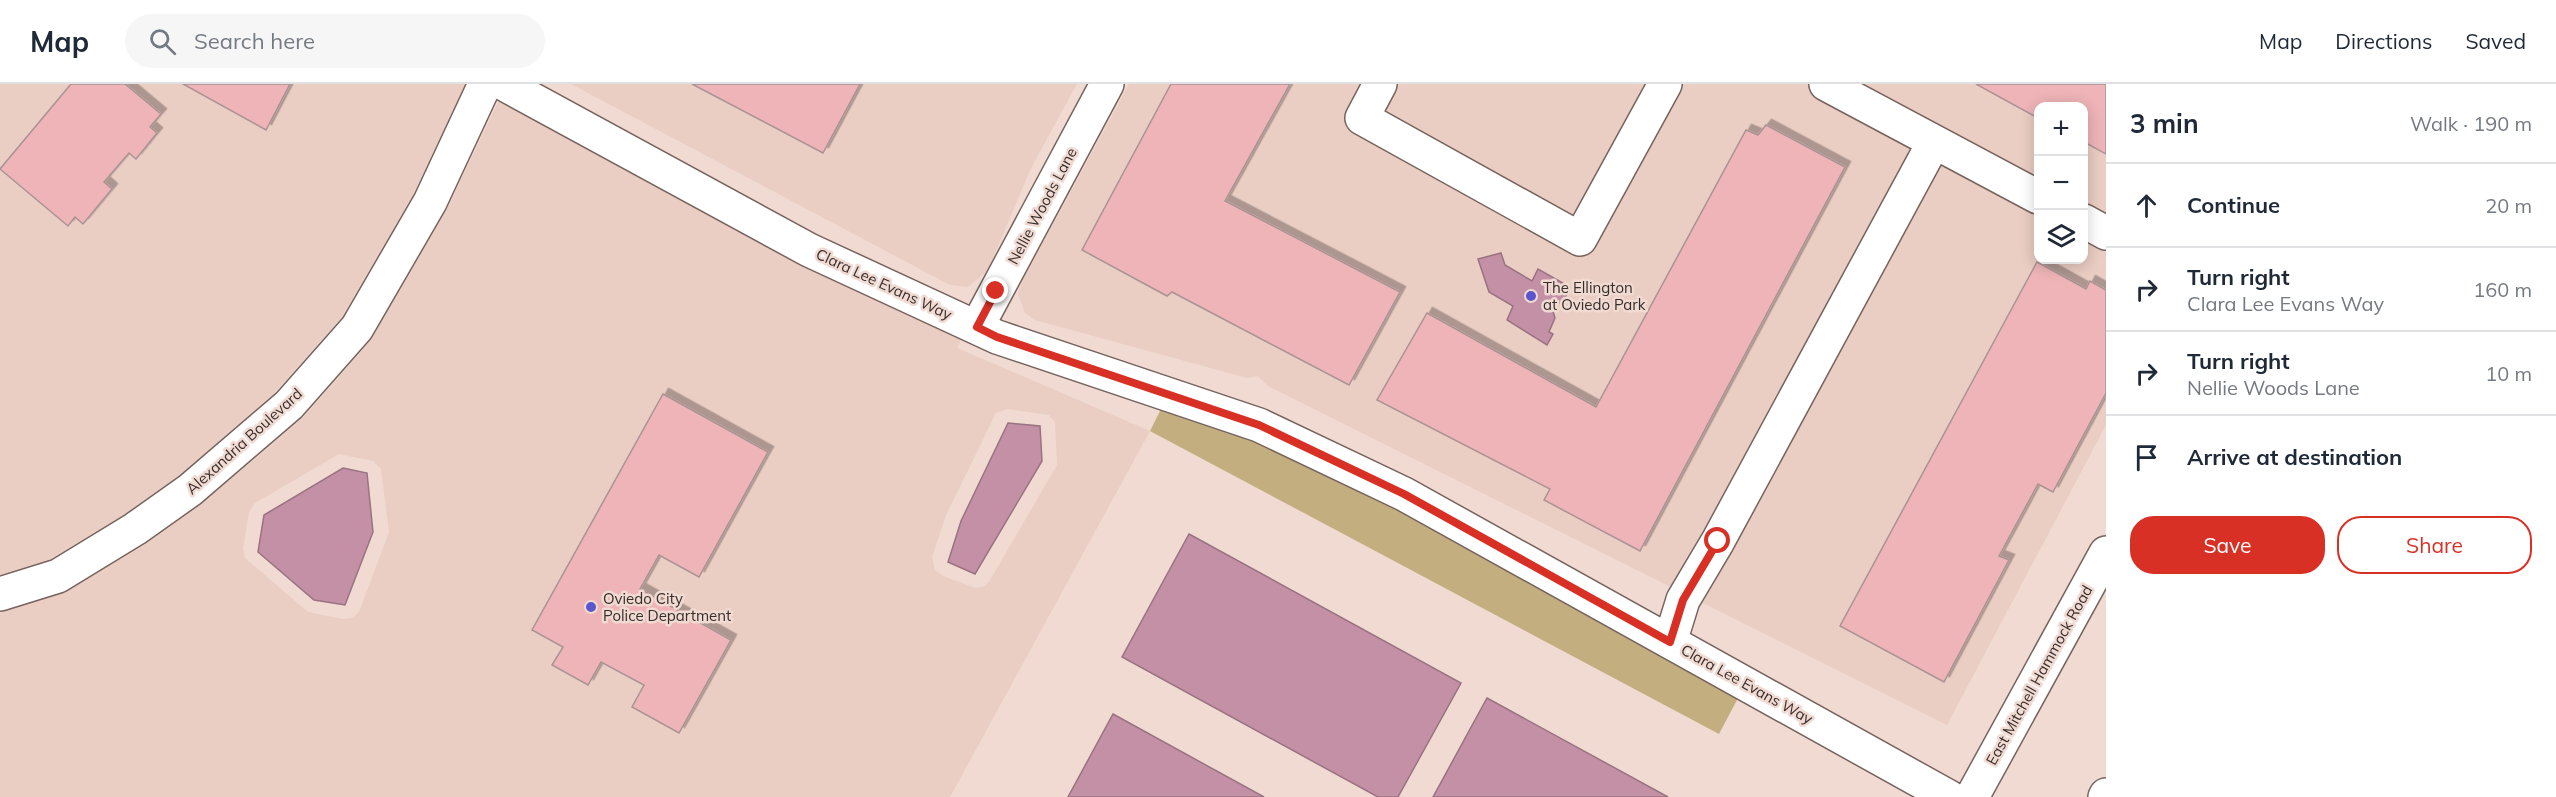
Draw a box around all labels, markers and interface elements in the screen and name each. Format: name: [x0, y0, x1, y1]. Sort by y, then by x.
search box: [125, 14, 545, 68]
text: Map: [30, 24, 89, 59]
icon: search: [146, 25, 179, 58]
text: Search here: [194, 27, 315, 55]
text: Map: [2259, 28, 2302, 54]
text: Directions: [2335, 28, 2432, 54]
text: Saved: [2465, 28, 2526, 54]
map controls: [2034, 102, 2088, 264]
button: +: [2034, 102, 2088, 156]
text: 3 min: [2130, 107, 2199, 140]
text: Walk · 190 m: [2410, 111, 2532, 136]
street label: Nellie Woods Lane: [1003, 144, 1081, 268]
button: −: [2034, 156, 2088, 210]
icon: ahead: [2130, 189, 2163, 222]
text: Continue: [2187, 191, 2280, 219]
text: 20 m: [2485, 193, 2532, 218]
button: layers: [2034, 210, 2088, 264]
street label: Clara Lee Evans Way: [813, 244, 955, 324]
text: Turn right: [2187, 263, 2290, 291]
icon: right: [2130, 273, 2163, 306]
route end: [982, 277, 1008, 303]
text: 160 m: [2473, 277, 2532, 302]
place label: The Ellington at Oviedo Park: [1543, 278, 1646, 314]
marker: The Ellington at Oviedo Park: [1524, 289, 1538, 303]
text: Clara Lee Evans Way: [2187, 291, 2384, 316]
text: Turn right: [2187, 347, 2290, 375]
icon: right: [2130, 357, 2163, 390]
text: 10 m: [2485, 361, 2532, 386]
text: Nellie Woods Lane: [2187, 375, 2360, 400]
street label: Alexandria Boulevard: [182, 384, 306, 498]
icon: arrive: [2130, 441, 2163, 474]
text: Arrive at destination: [2187, 443, 2402, 471]
button: Save: [2130, 516, 2325, 574]
button: Share: [2337, 516, 2532, 574]
route start: [1704, 527, 1730, 553]
street label: East Mitchell Hammock Road: [1982, 582, 2096, 768]
place label: Oviedo City Police Department: [603, 589, 731, 625]
marker: Oviedo City Police Department: [584, 600, 598, 614]
street label: Clara Lee Evans Way: [1678, 640, 1816, 728]

